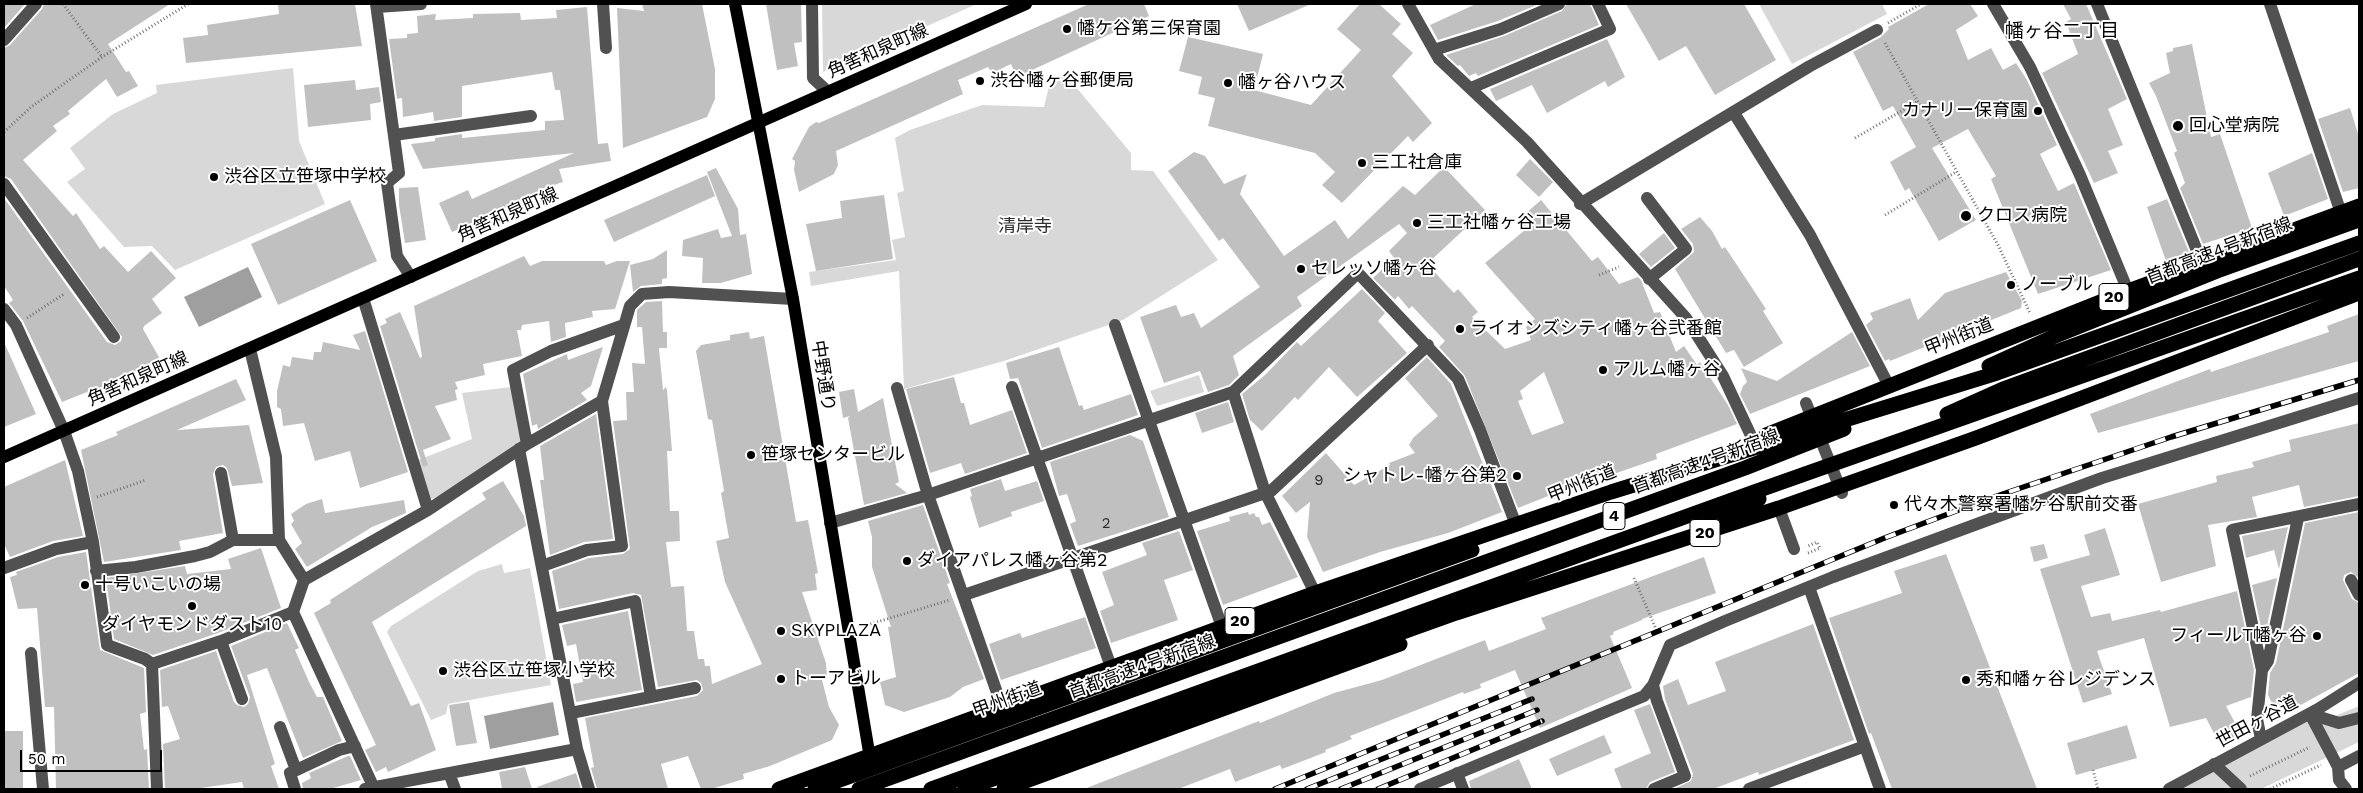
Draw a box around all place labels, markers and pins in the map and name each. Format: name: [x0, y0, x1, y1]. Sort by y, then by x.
place label: 幡ケ谷第三保育園: [1077, 18, 1221, 40]
marker: 幡ケ谷第三保育園: [1061, 23, 1073, 35]
place label: 渋谷幡ヶ谷郵便局: [990, 70, 1134, 92]
place label: 幡ヶ谷ハウス: [1238, 72, 1346, 94]
marker: 渋谷幡ヶ谷郵便局: [974, 75, 986, 87]
marker: 幡ヶ谷ハウス: [1222, 77, 1234, 89]
place label: カナリー保育園: [1902, 100, 2028, 122]
marker: カナリー保育園: [2032, 105, 2044, 117]
place label: 回心堂病院: [2189, 115, 2279, 137]
marker: 回心堂病院: [2171, 119, 2185, 133]
place label: 三工社倉庫: [1372, 152, 1462, 174]
marker: 三工社倉庫: [1356, 157, 1368, 169]
place label: 渋谷区立笹塚中学校: [224, 166, 386, 188]
marker: 渋谷区立笹塚中学校: [208, 171, 220, 183]
place label: クロス病院: [1977, 205, 2067, 227]
marker: クロス病院: [1959, 209, 1973, 223]
place label: 三工社幡ヶ谷工場: [1427, 212, 1571, 234]
marker: 三工社幡ヶ谷工場: [1411, 217, 1423, 229]
place label: セレッソ幡ヶ谷: [1311, 258, 1437, 280]
marker: セレッソ幡ヶ谷: [1295, 263, 1307, 275]
place label: ノーブル: [2021, 274, 2093, 296]
marker: ノーブル: [2005, 279, 2017, 291]
place label: ライオンズシティ幡ヶ谷弐番館: [1470, 318, 1722, 340]
marker: ライオンズシティ幡ヶ谷弐番館: [1454, 323, 1466, 335]
place label: アルム幡ヶ谷: [1613, 359, 1721, 381]
marker: アルム幡ヶ谷: [1597, 364, 1609, 376]
place label: 笹塚センタービル: [761, 444, 905, 466]
marker: 笹塚センタービル: [745, 449, 757, 461]
place label: シャトレ-幡ヶ谷第2: [1343, 465, 1507, 487]
marker: シャトレ-幡ヶ谷第2: [1511, 470, 1523, 482]
place label: 代々木警察署幡ヶ谷駅前交番: [1904, 494, 2138, 516]
marker: 代々木警察署幡ヶ谷駅前交番: [1888, 499, 1900, 511]
place label: ダイアパレス幡ヶ谷第2: [917, 550, 1107, 572]
marker: ダイアパレス幡ヶ谷第2: [901, 555, 913, 567]
place label: 十号いこいの場: [95, 574, 221, 596]
marker: 十号いこいの場: [79, 579, 91, 591]
marker: ダイヤモンドダスト10: [186, 600, 198, 612]
place label: ダイヤモンドダスト10: [102, 614, 282, 636]
place label: SKYPLAZA: [791, 620, 881, 642]
marker: SKYPLAZA: [775, 625, 787, 637]
place label: フィールT幡ヶ谷: [2170, 625, 2307, 647]
marker: フィールT幡ヶ谷: [2311, 630, 2323, 642]
place label: 渋谷区立笹塚小学校: [453, 660, 615, 682]
marker: 渋谷区立笹塚小学校: [437, 665, 449, 677]
place label: トーアビル: [791, 668, 881, 690]
place label: 秀和幡ヶ谷レジデンス: [1976, 669, 2156, 691]
marker: トーアビル: [775, 673, 787, 685]
marker: 秀和幡ヶ谷レジデンス: [1960, 674, 1972, 686]

